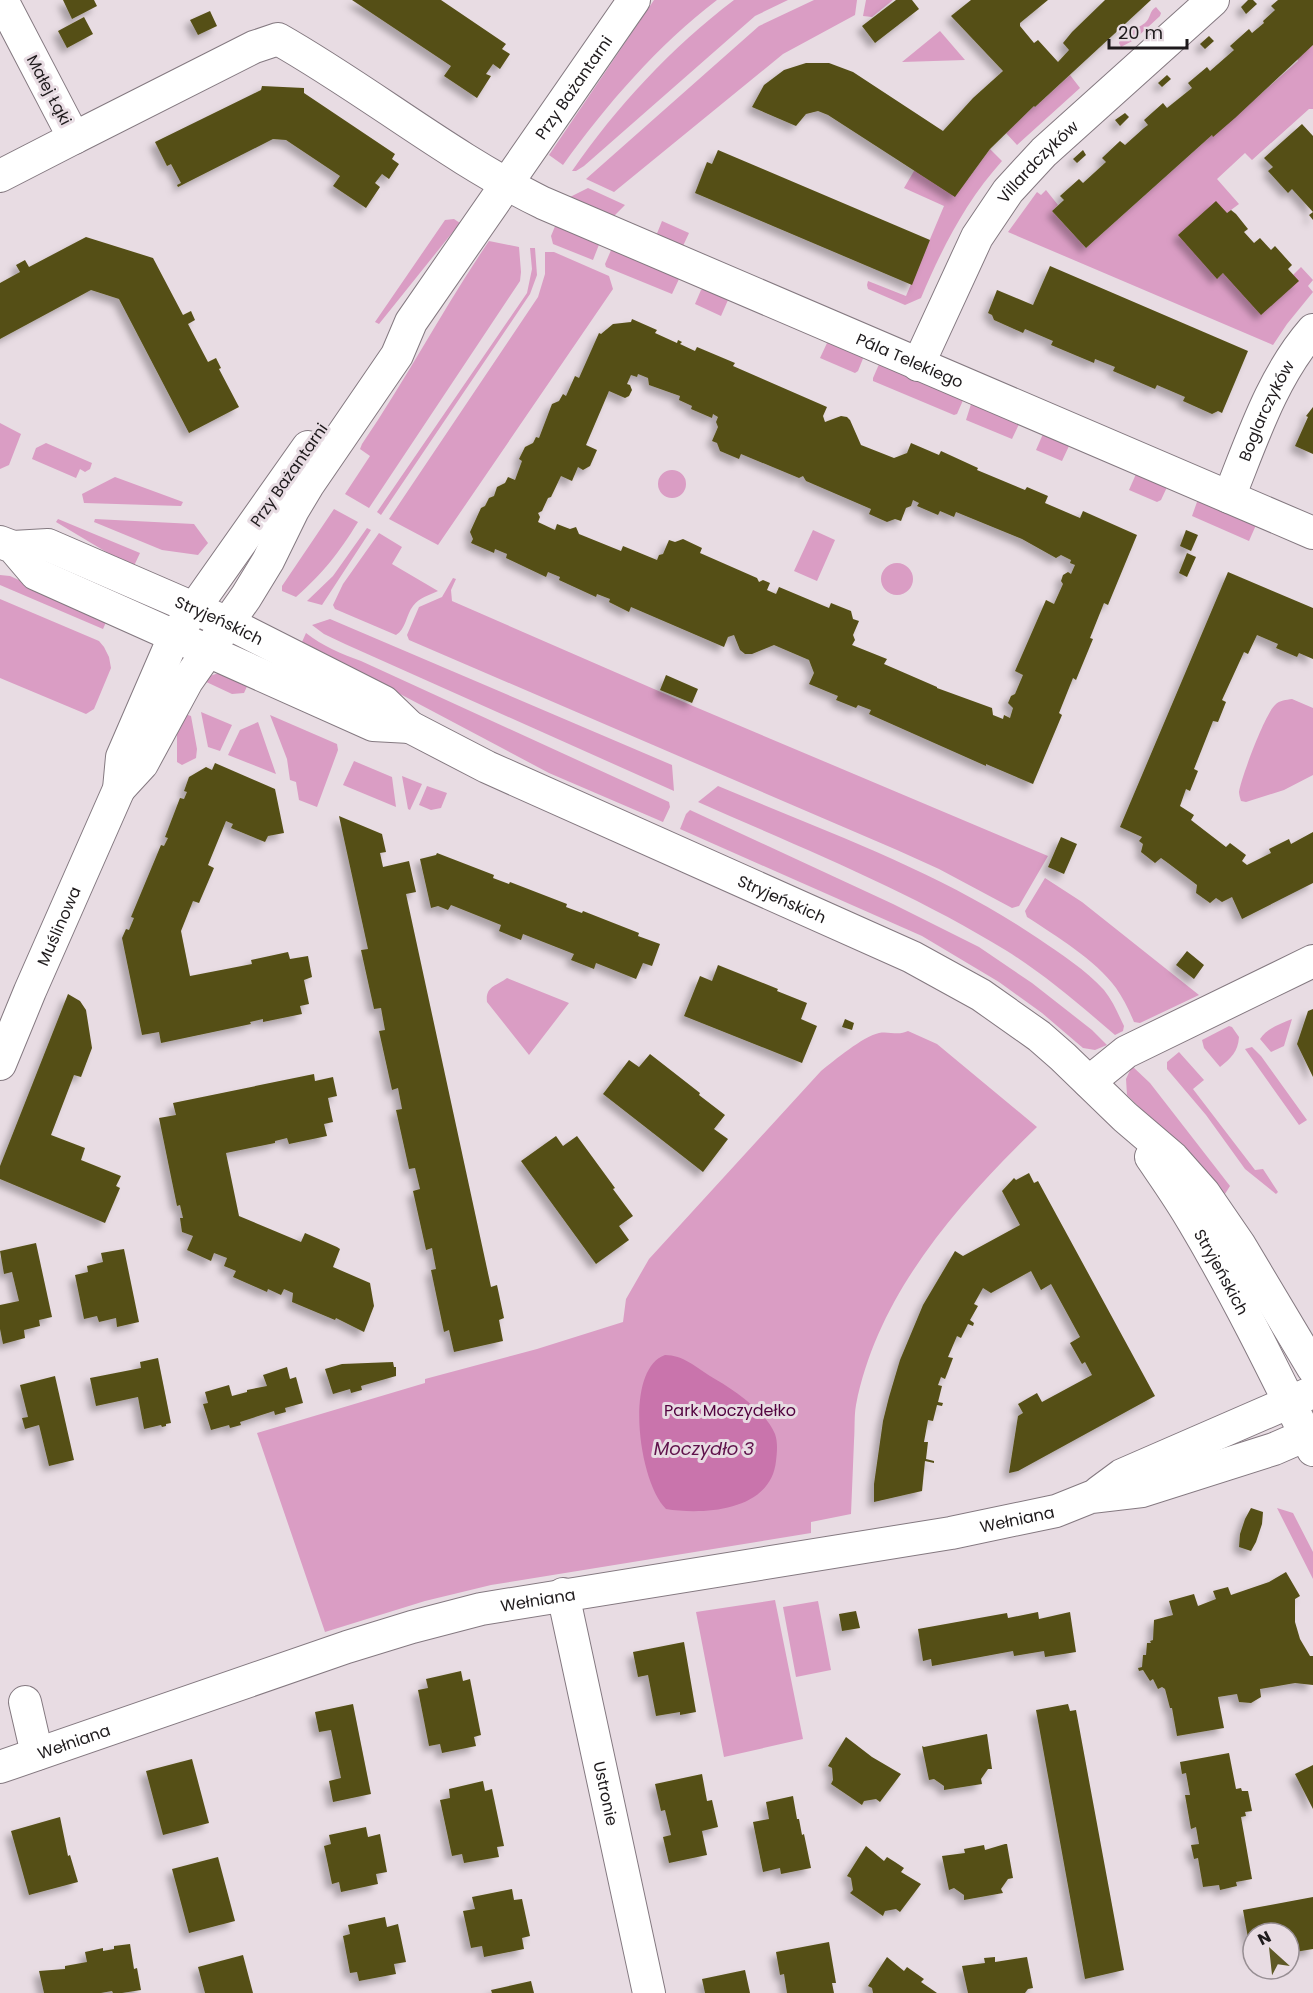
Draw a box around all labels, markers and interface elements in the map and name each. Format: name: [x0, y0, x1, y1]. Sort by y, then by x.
scale bar: [1109, 12, 1187, 50]
text: 20 m: [1118, 20, 1163, 45]
street label: Przy Bażantarni: [529, 31, 618, 144]
street label: Małej Łąki: [21, 51, 77, 129]
street label: Villardczyków: [992, 115, 1083, 208]
street label: Pála Telekiego: [853, 327, 967, 393]
street label: Boglarczyków: [1233, 356, 1299, 465]
street label: Przy Bażantarni: [245, 419, 333, 531]
street label: Stryjeńskich: [171, 590, 267, 651]
street label: Stryjeńskich: [734, 869, 830, 929]
street label: Muślinowa: [31, 883, 86, 969]
street label: Stryjeńskich: [1189, 1225, 1255, 1319]
park label: Park Moczydełko: [664, 1399, 796, 1422]
water label: Moczydło 3: [654, 1436, 755, 1461]
street label: Wełniana: [978, 1500, 1056, 1538]
street label: Wełniana: [499, 1582, 577, 1617]
street label: Wełniana: [34, 1718, 113, 1765]
street label: Ustronie: [588, 1759, 624, 1828]
north arrow: [1241, 1921, 1301, 1981]
text: N: [1254, 1925, 1275, 1951]

